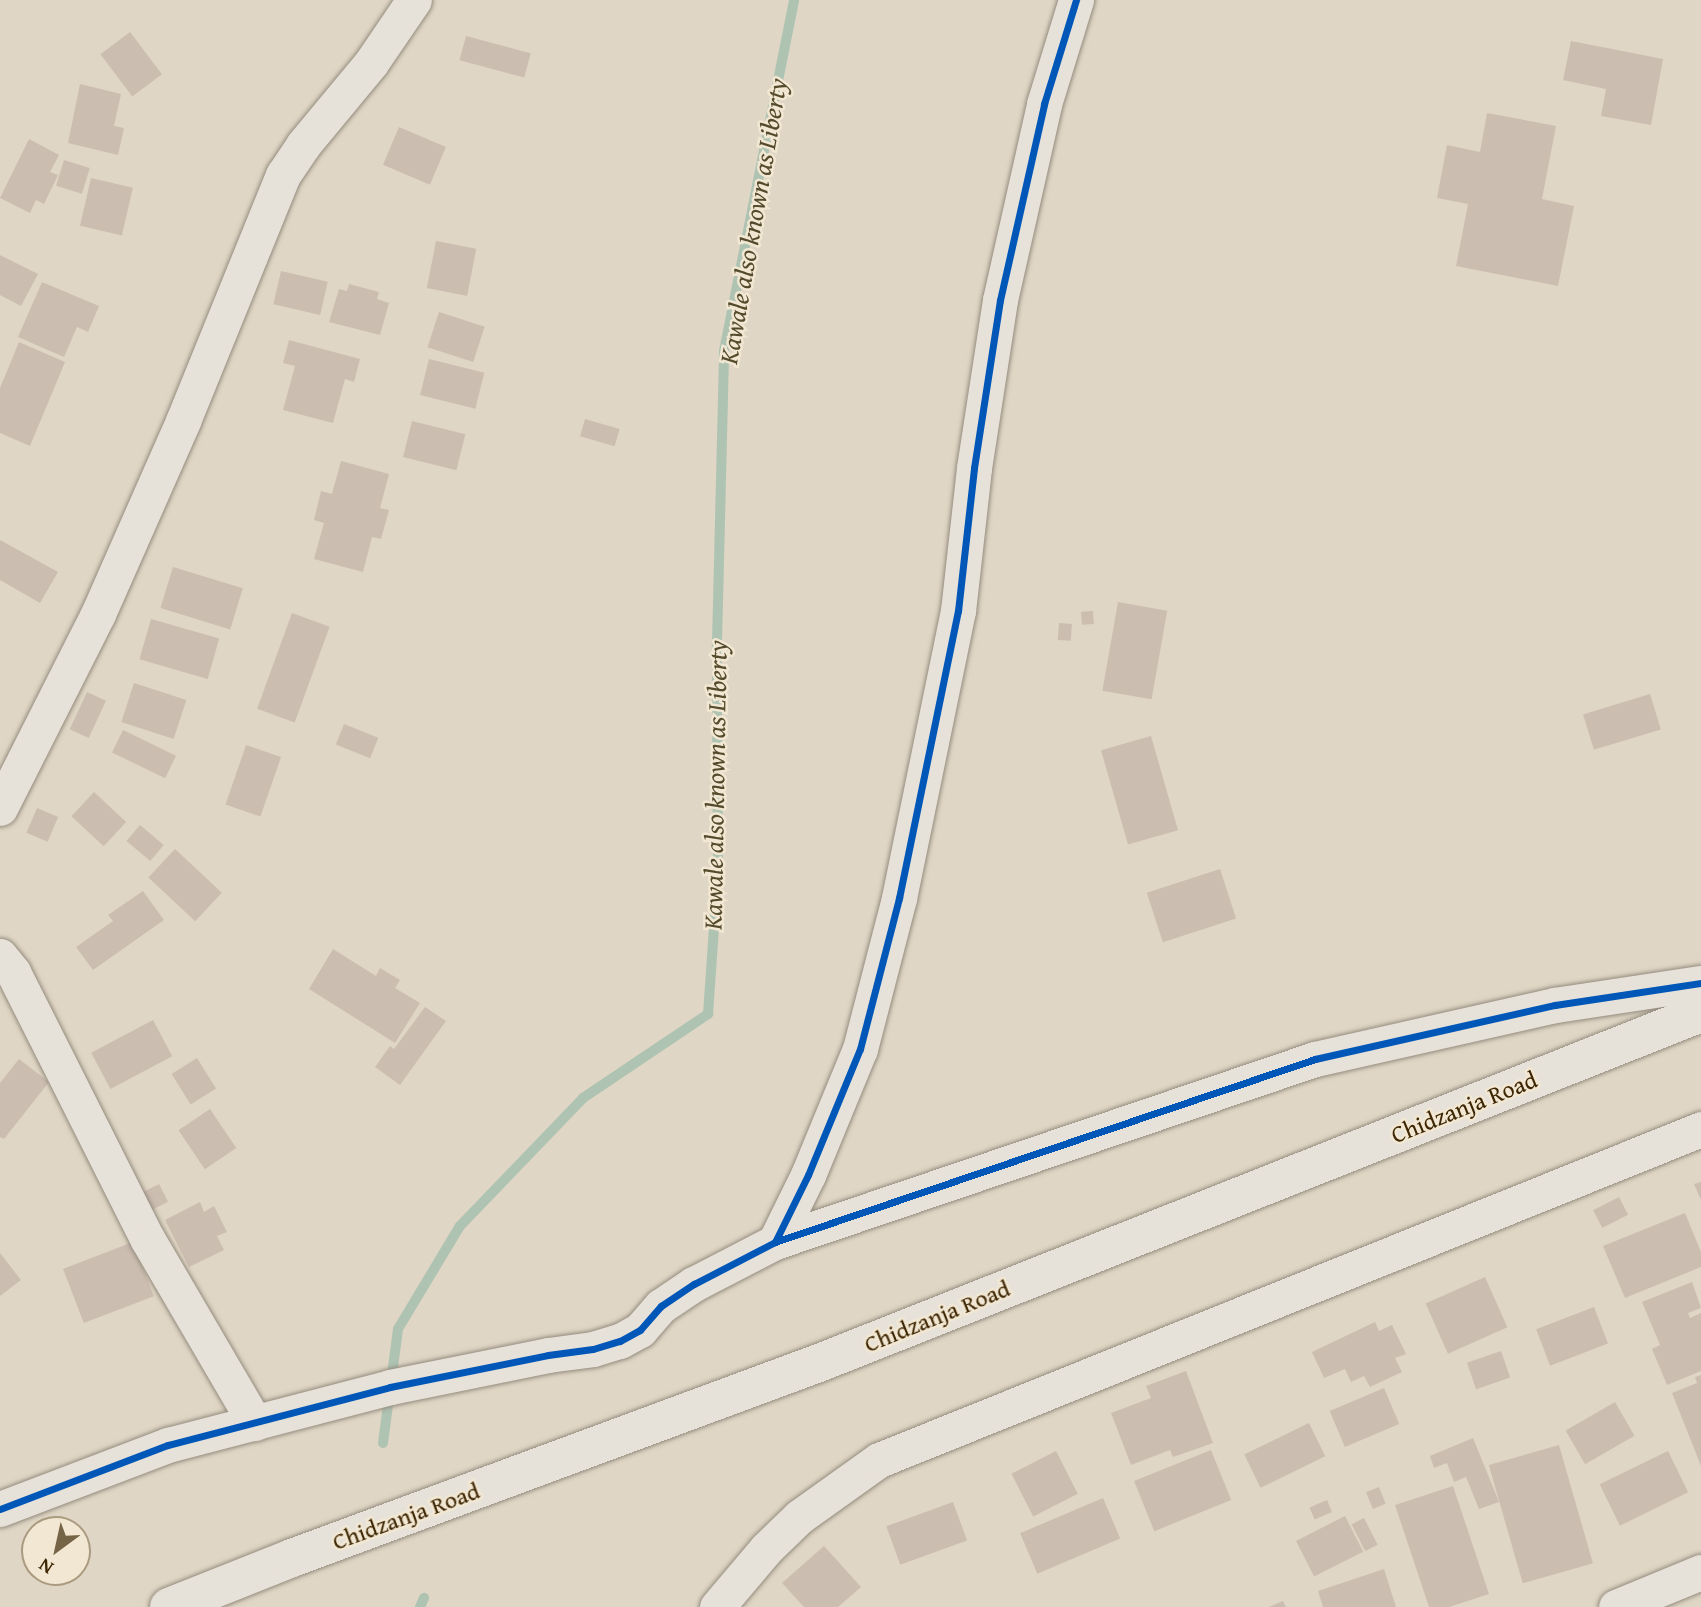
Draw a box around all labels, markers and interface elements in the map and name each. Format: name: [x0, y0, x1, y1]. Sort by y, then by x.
water label: Kawale also known as Liberty: [712, 76, 794, 366]
water label: Kawale also known as Liberty: [697, 640, 733, 930]
street label: Chidzanja Road: [1387, 1065, 1541, 1149]
street label: Chidzanja Road: [860, 1274, 1014, 1358]
street label: Chidzanja Road: [328, 1476, 484, 1556]
north arrow: [21, 1516, 91, 1586]
text: N: [33, 1552, 59, 1582]

